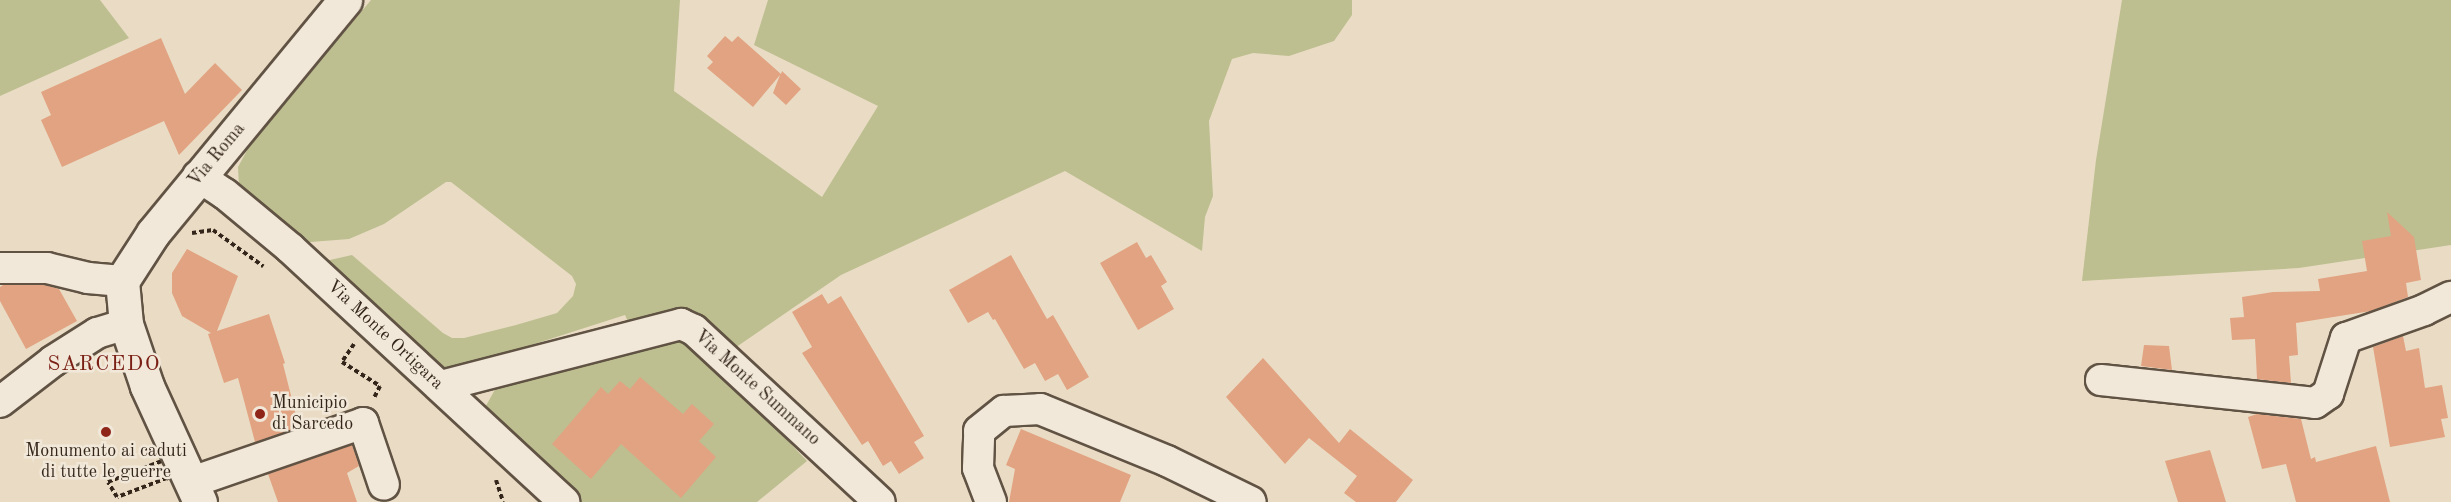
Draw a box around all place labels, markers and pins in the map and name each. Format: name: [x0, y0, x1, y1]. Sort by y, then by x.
place label: Municipio di Sarcedo: [272, 393, 353, 436]
marker: Municipio di Sarcedo: [253, 407, 267, 421]
marker: Monumento ai caduti di tutte le guerre: [99, 425, 113, 439]
place label: Monumento ai caduti di tutte le guerre: [25, 441, 187, 484]

